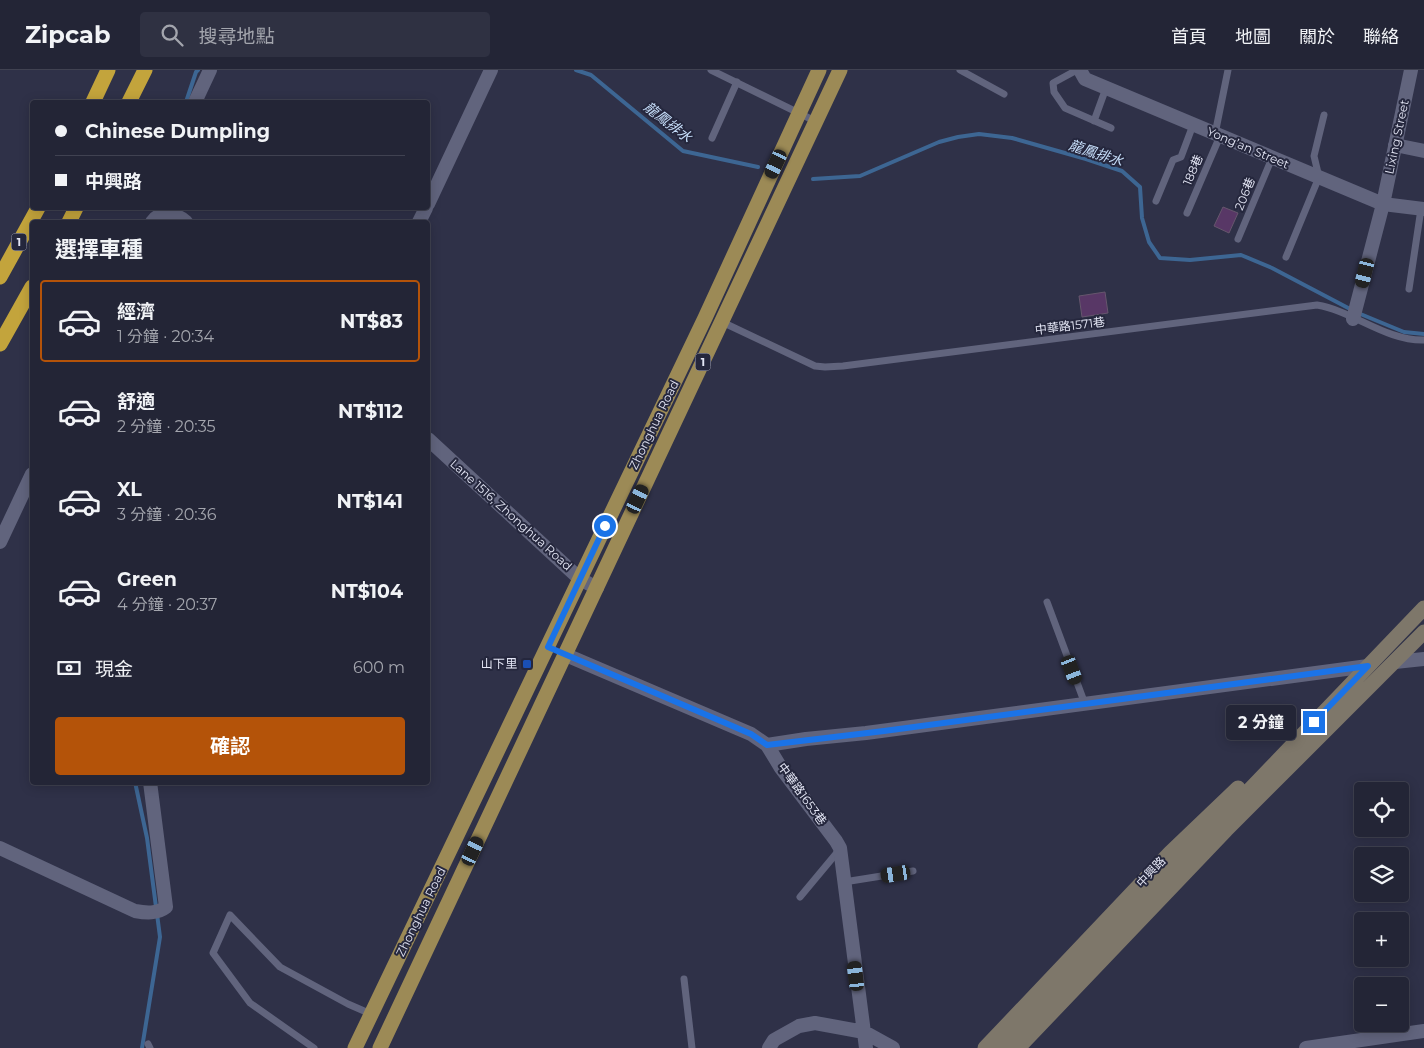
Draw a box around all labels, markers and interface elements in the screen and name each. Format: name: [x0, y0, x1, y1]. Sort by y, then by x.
search box: [140, 12, 490, 57]
text: Zipcab: [25, 20, 110, 49]
icon: search: [158, 21, 186, 49]
text: 搜尋地點: [198, 25, 274, 48]
text: 首頁: [1171, 26, 1207, 48]
text: 地圖: [1235, 26, 1271, 48]
text: 關於: [1299, 26, 1335, 48]
text: 聯絡: [1363, 26, 1399, 48]
water label: 龍鳳排水: [640, 98, 696, 147]
street label: Lixing Street: [1381, 98, 1412, 175]
text: Chinese Dumpling: [85, 120, 270, 143]
street label: Yong’an Street: [1205, 123, 1292, 172]
water label: 龍鳳排水: [1067, 136, 1126, 171]
car: [762, 147, 789, 181]
street label: 188巷: [1179, 152, 1206, 187]
text: 中興路: [85, 170, 142, 193]
street label: 206巷: [1231, 175, 1258, 212]
road number: 1: [12, 233, 26, 250]
text: 選擇車種: [55, 236, 143, 263]
car: [1354, 257, 1375, 289]
icon: car: [57, 299, 102, 344]
text: 經濟: [117, 300, 155, 323]
text: NT$83: [340, 310, 403, 333]
street label: 中華路1571巷: [1034, 314, 1106, 337]
text: 1 分鐘 · 20:34: [117, 327, 214, 346]
road number: 1: [696, 354, 710, 370]
street label: Zhonghua Road: [625, 378, 682, 472]
icon: car: [57, 389, 102, 434]
text: 舒適: [117, 390, 155, 413]
text: NT$112: [338, 400, 403, 423]
text: 2 分鐘 · 20:35: [117, 417, 216, 436]
street label: Lane 1516, Zhonghua Road: [447, 456, 575, 573]
text: XL: [117, 478, 142, 501]
icon: car: [57, 479, 102, 524]
car: [624, 482, 651, 516]
text: NT$141: [337, 490, 403, 513]
text: 3 分鐘 · 20:36: [117, 505, 216, 524]
route start: [594, 515, 616, 537]
text: Green: [117, 568, 177, 591]
icon: car: [57, 569, 102, 614]
text: NT$104: [331, 580, 403, 603]
text: 4 分鐘 · 20:37: [117, 595, 217, 614]
car: [1059, 653, 1084, 687]
icon: cash: [55, 654, 83, 682]
place label: 山下里: [481, 656, 517, 671]
text: 現金: [95, 658, 133, 681]
text: 600 m: [353, 658, 405, 677]
marker: 山下里: [521, 658, 533, 670]
callout: 2 分鐘: [1226, 704, 1296, 740]
route end: [1303, 711, 1325, 733]
text: 2 分鐘: [1238, 713, 1284, 732]
button: 確認: [55, 717, 405, 775]
street label: 中華路1653巷: [775, 760, 830, 828]
map controls: [1354, 782, 1409, 1032]
button: locate: [1354, 782, 1409, 837]
car: [459, 834, 486, 868]
button: layers: [1354, 847, 1409, 902]
street label: 中興路: [1133, 853, 1168, 890]
car: [880, 864, 911, 884]
street label: Zhonghua Road: [392, 865, 449, 959]
button: +: [1354, 912, 1409, 967]
car: [846, 960, 865, 992]
button: −: [1354, 977, 1409, 1032]

